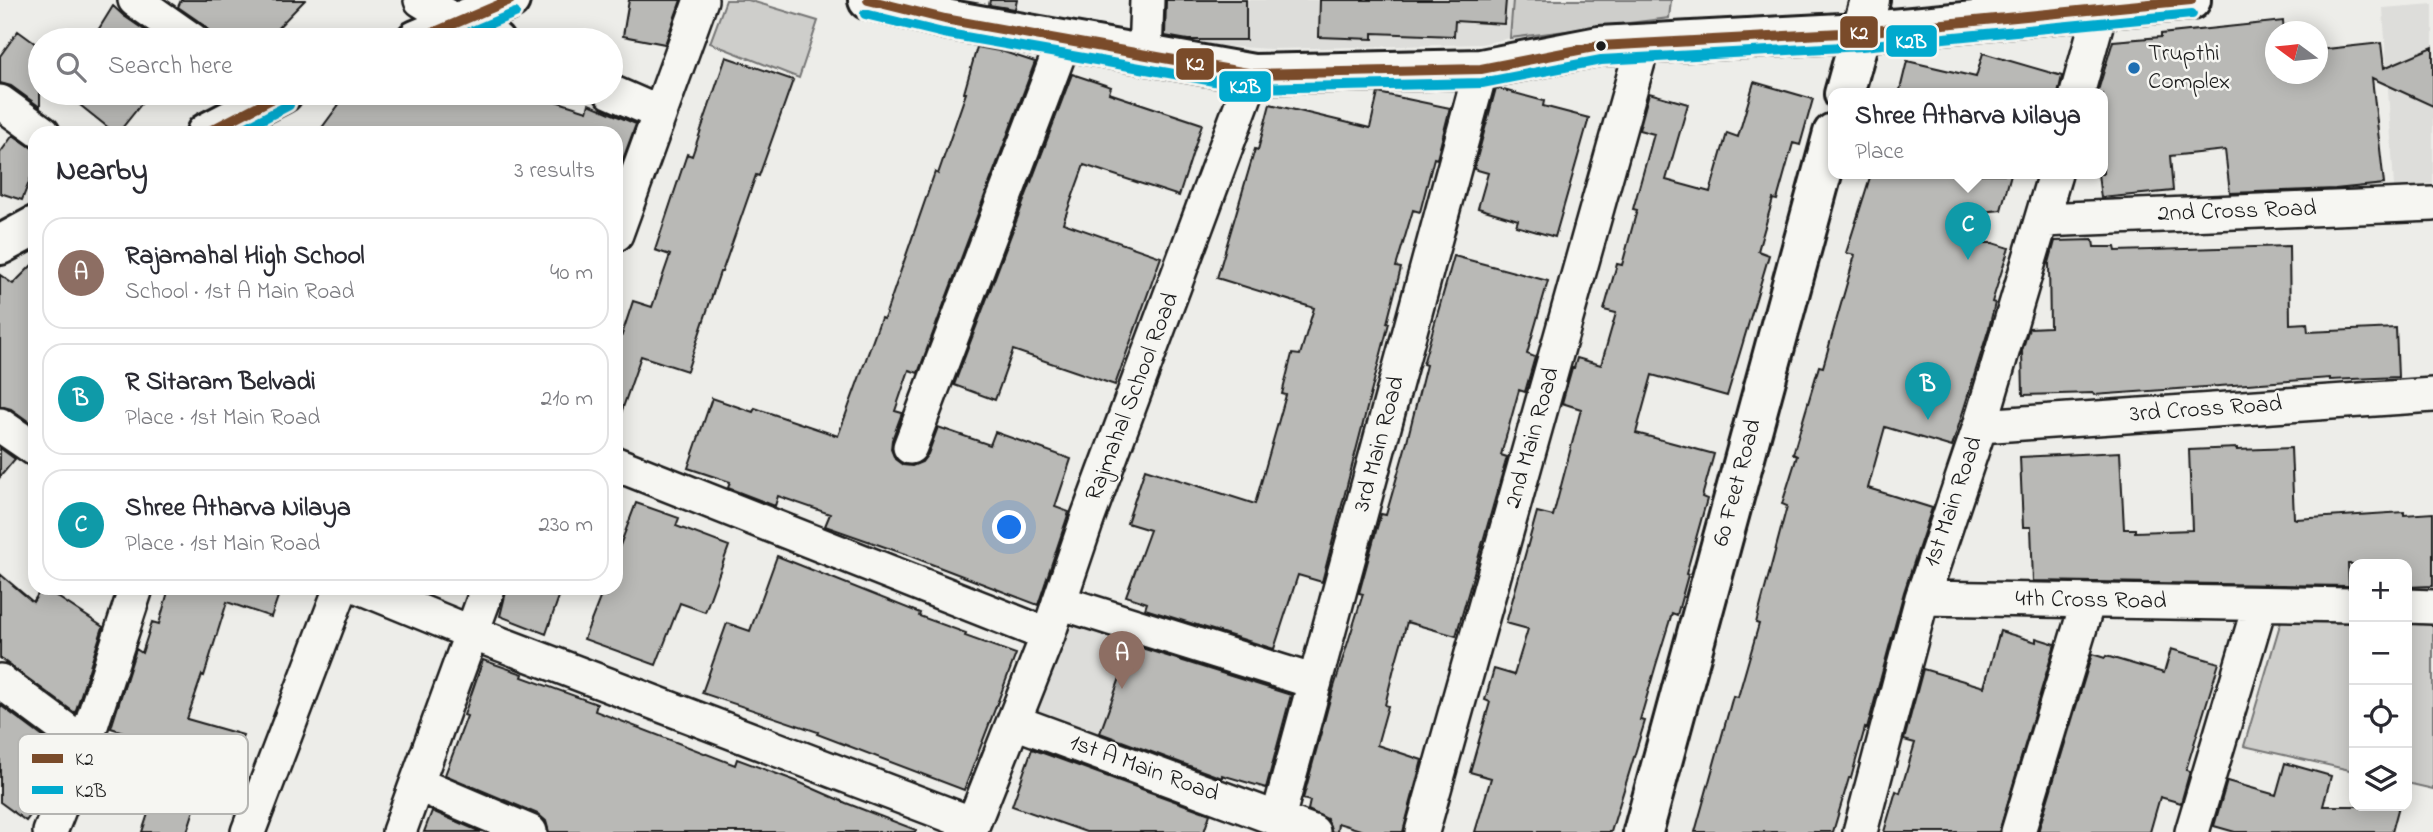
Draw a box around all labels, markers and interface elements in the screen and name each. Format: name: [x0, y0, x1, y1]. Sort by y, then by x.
line badge: K2: [1839, 15, 1879, 49]
text: K2: [1850, 21, 1869, 48]
north arrow: [2265, 21, 2328, 84]
line badge: K2B: [1885, 24, 1938, 58]
search box: [28, 28, 623, 105]
text: K2B: [1895, 30, 1927, 57]
place label: Trupthi Complex: [2148, 37, 2230, 100]
unlabelled marker: [1594, 39, 1608, 53]
line badge: K2: [1175, 47, 1215, 81]
icon: search: [52, 48, 90, 86]
text: Search here: [108, 48, 233, 86]
text: K2: [1186, 52, 1205, 79]
marker: Trupthi Complex: [2126, 60, 2142, 76]
line badge: K2B: [1218, 70, 1272, 103]
text: K2B: [1229, 75, 1261, 102]
popup: [1828, 88, 2108, 179]
text: Shree Atharva Nilaya: [1855, 98, 2081, 136]
text: Place: [1855, 136, 1904, 169]
text: Nearby: [56, 150, 148, 194]
text: 3 results: [514, 155, 595, 188]
street label: 2nd Cross Road: [2157, 192, 2318, 232]
pin: C: [1945, 202, 1991, 260]
text: Rajamahal High School: [125, 238, 365, 276]
text: A: [74, 257, 88, 290]
text: 40 m: [550, 257, 593, 290]
text: School · 1st A Main Road: [125, 276, 354, 309]
street label: Rajmahal School Road: [1077, 287, 1189, 506]
pin: B: [1905, 362, 1951, 420]
street label: 2nd Main Road: [1496, 363, 1570, 513]
text: R Sitaram Belvadi: [125, 364, 316, 402]
street label: 3rd Main Road: [1345, 372, 1415, 516]
text: B: [73, 383, 89, 416]
text: 210 m: [541, 383, 593, 416]
street label: 3rd Cross Road: [2129, 387, 2284, 433]
text: Place · 1st Main Road: [125, 402, 320, 435]
street label: 60 Feet Road: [1704, 415, 1772, 550]
street label: 1st Main Road: [1915, 432, 1993, 572]
text: Shree Atharva Nilaya: [125, 490, 351, 528]
text: C: [75, 509, 87, 542]
text: 230 m: [539, 509, 593, 542]
your location: [992, 510, 1026, 544]
text: Place · 1st Main Road: [125, 528, 320, 561]
map controls: [2349, 559, 2412, 811]
button: +: [2349, 559, 2412, 622]
street label: 4th Cross Road: [2015, 582, 2167, 620]
button: −: [2349, 622, 2412, 685]
pin: A: [1099, 631, 1145, 689]
button: locate: [2349, 685, 2412, 748]
street label: 1st A Main Road: [1064, 726, 1224, 812]
legend: [18, 734, 248, 814]
text: K2: [75, 747, 94, 774]
button: layers: [2349, 748, 2412, 811]
text: K2B: [75, 779, 107, 806]

